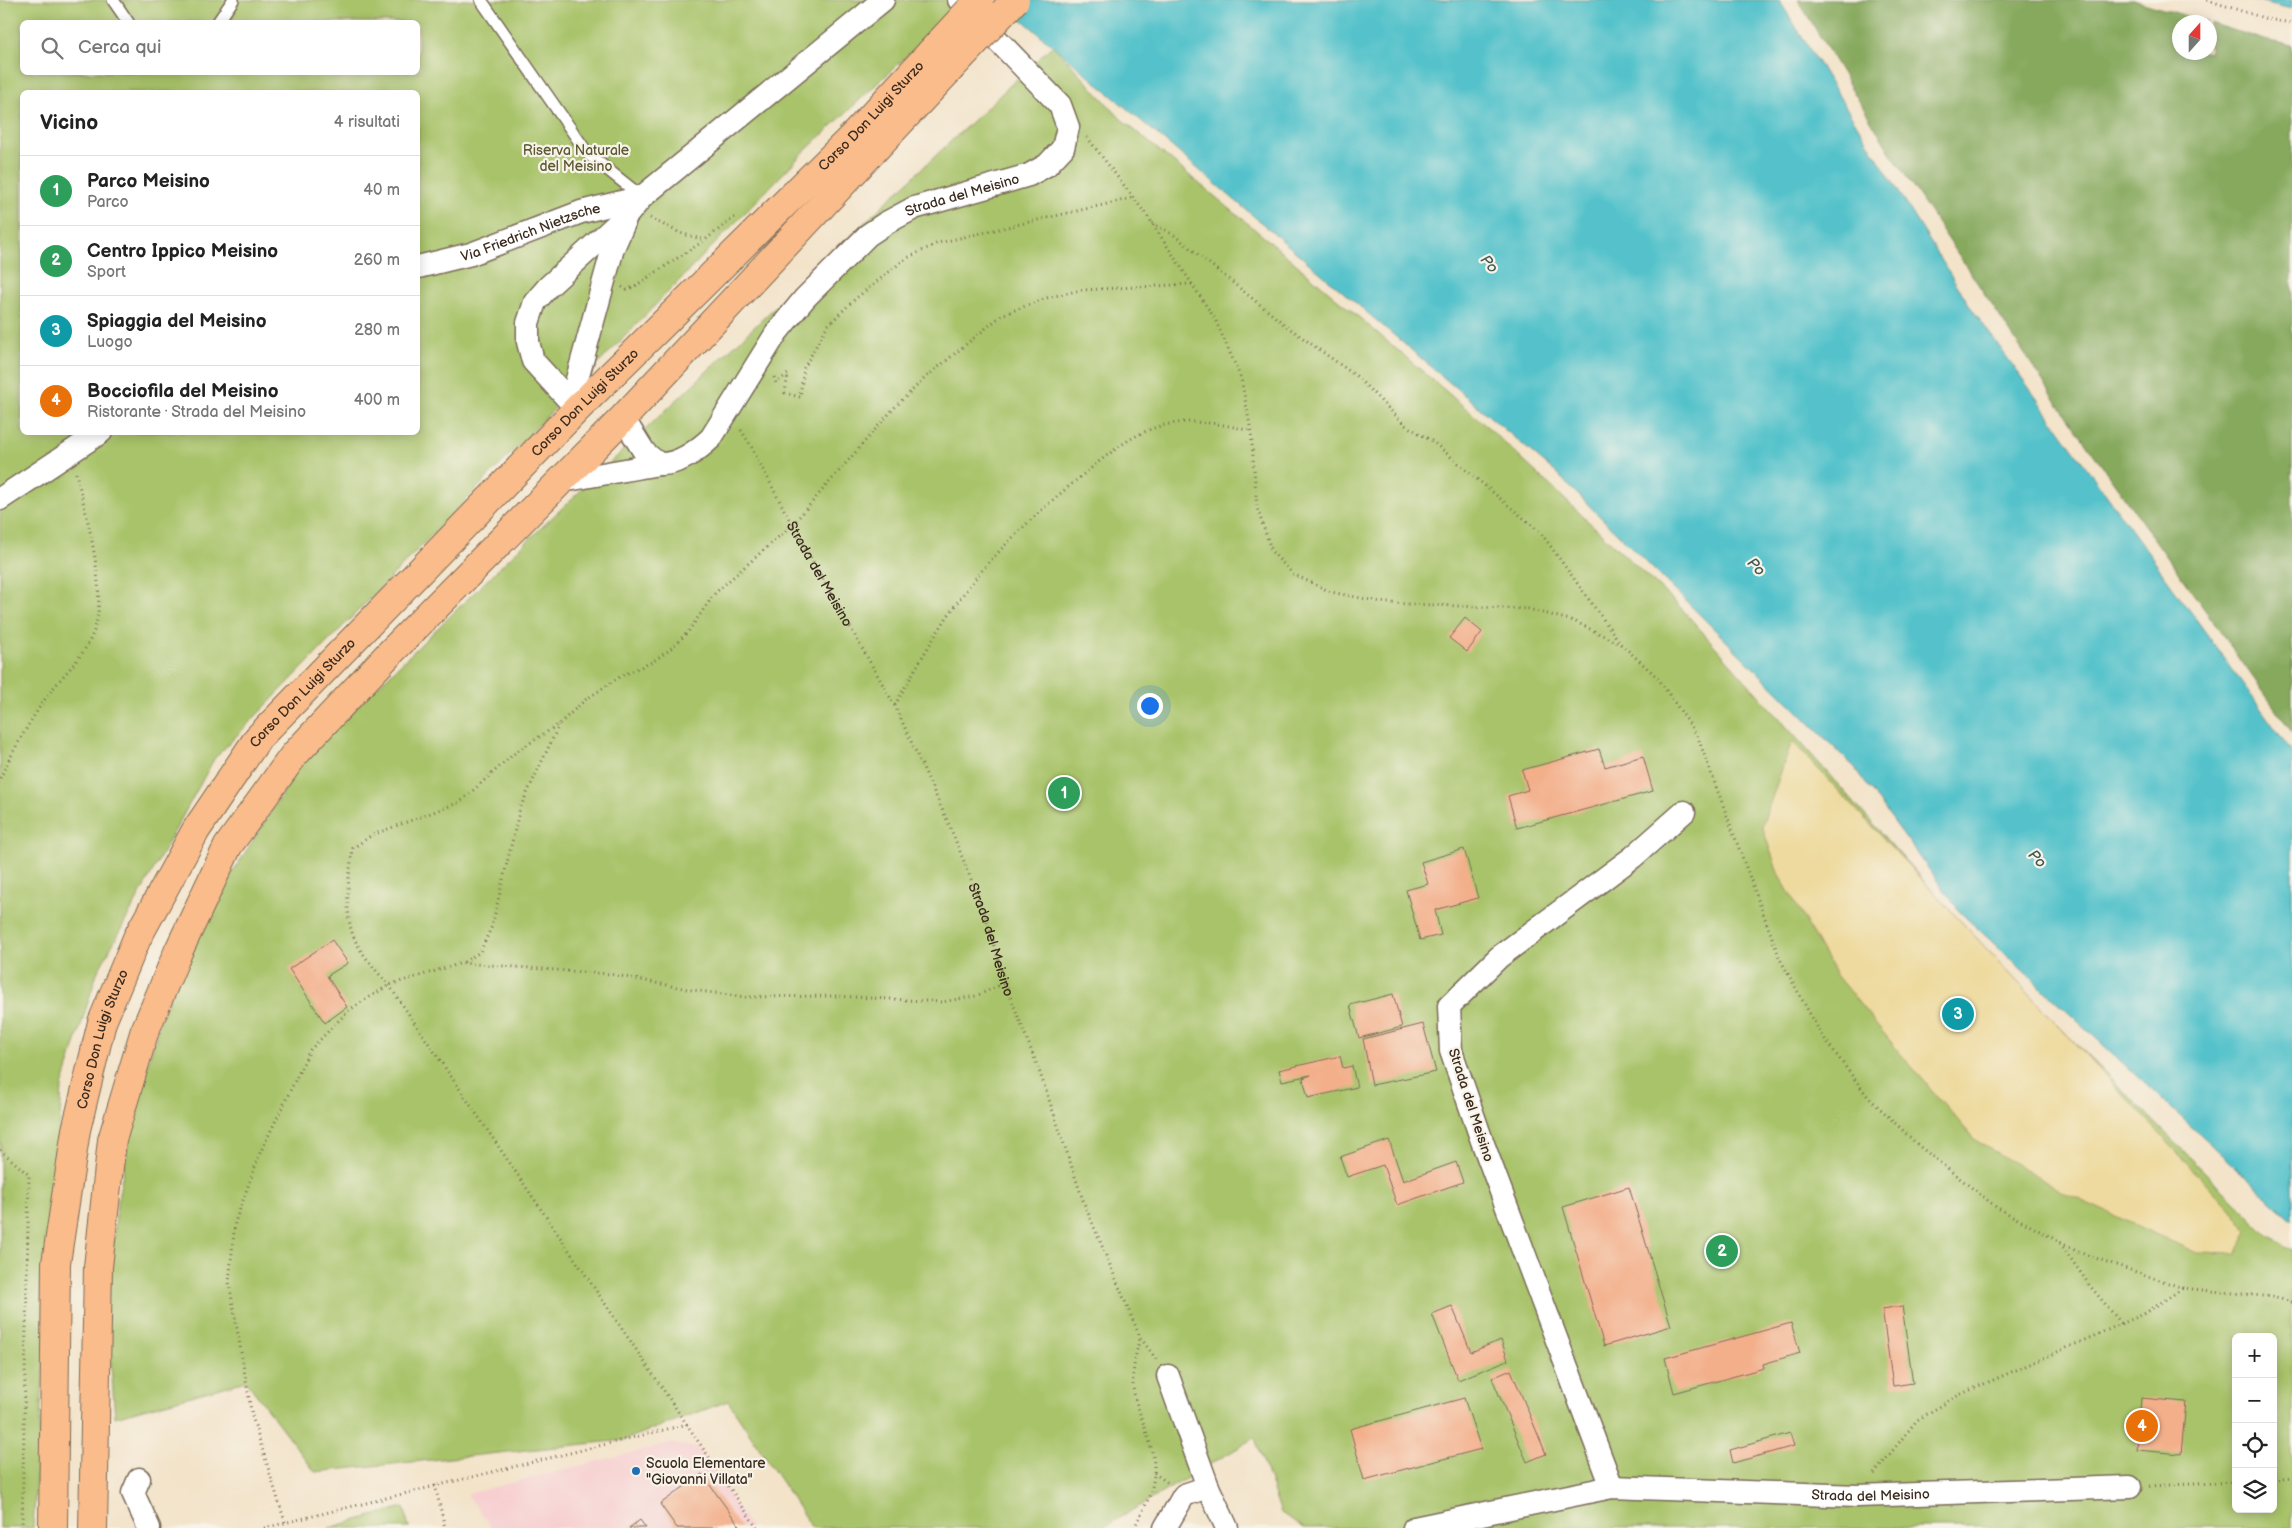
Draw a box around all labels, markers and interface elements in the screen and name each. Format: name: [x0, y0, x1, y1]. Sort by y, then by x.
north arrow: [2172, 15, 2217, 60]
search box: [20, 20, 420, 75]
icon: search: [38, 34, 66, 62]
text: Cerca qui: [78, 36, 161, 59]
street label: Corso Don Luigi Sturzo: [814, 57, 927, 174]
text: Vicino: [40, 110, 98, 135]
text: 4 risultati: [334, 113, 400, 132]
park label: Riserva Naturale del Meisino: [523, 142, 629, 175]
text: Parco Meisino: [87, 170, 210, 193]
street label: Strada del Meisino: [902, 170, 1021, 220]
text: 1: [53, 181, 59, 200]
text: 40 m: [363, 181, 400, 200]
text: Parco: [87, 193, 129, 212]
street label: Via Friedrich Nietzsche: [459, 199, 602, 265]
text: Centro Ippico Meisino: [87, 240, 278, 263]
text: 2: [51, 251, 61, 270]
text: 260 m: [354, 251, 400, 270]
water label: Po: [1476, 251, 1502, 277]
text: Sport: [87, 263, 126, 282]
text: Spiaggia del Meisino: [87, 310, 267, 333]
text: 3: [51, 321, 61, 340]
text: 280 m: [354, 321, 400, 340]
text: Luogo: [87, 333, 133, 352]
street label: Corso Don Luigi Sturzo: [527, 345, 642, 460]
text: Bocciofila del Meisino: [87, 380, 279, 403]
text: 4: [51, 391, 61, 410]
text: 400 m: [354, 391, 400, 410]
text: Ristorante · Strada del Meisino: [87, 403, 306, 422]
street label: Strada del Meisino: [783, 518, 856, 629]
water label: Po: [1743, 554, 1769, 580]
street label: Corso Don Luigi Sturzo: [246, 634, 359, 751]
your location: [1137, 693, 1163, 719]
pin: 1: [1048, 774, 1080, 812]
water label: Po: [2024, 846, 2050, 872]
street label: Strada del Meisino: [965, 880, 1018, 999]
street label: Corso Don Luigi Sturzo: [73, 967, 131, 1111]
pin: 3: [1942, 995, 1974, 1033]
street label: Strada del Meisino: [1445, 1046, 1497, 1164]
pin: 2: [1706, 1232, 1738, 1270]
map controls: [2232, 1333, 2277, 1513]
button: +: [2232, 1333, 2277, 1378]
button: −: [2232, 1378, 2277, 1423]
pin: 4: [2126, 1407, 2158, 1445]
button: locate: [2232, 1423, 2277, 1468]
place label: Scuola Elementare "Giovanni Villata": [646, 1455, 766, 1488]
marker: Scuola Elementare "Giovanni Villata": [630, 1465, 642, 1477]
button: layers: [2232, 1468, 2277, 1513]
street label: Strada del Meisino: [1811, 1485, 1930, 1505]

